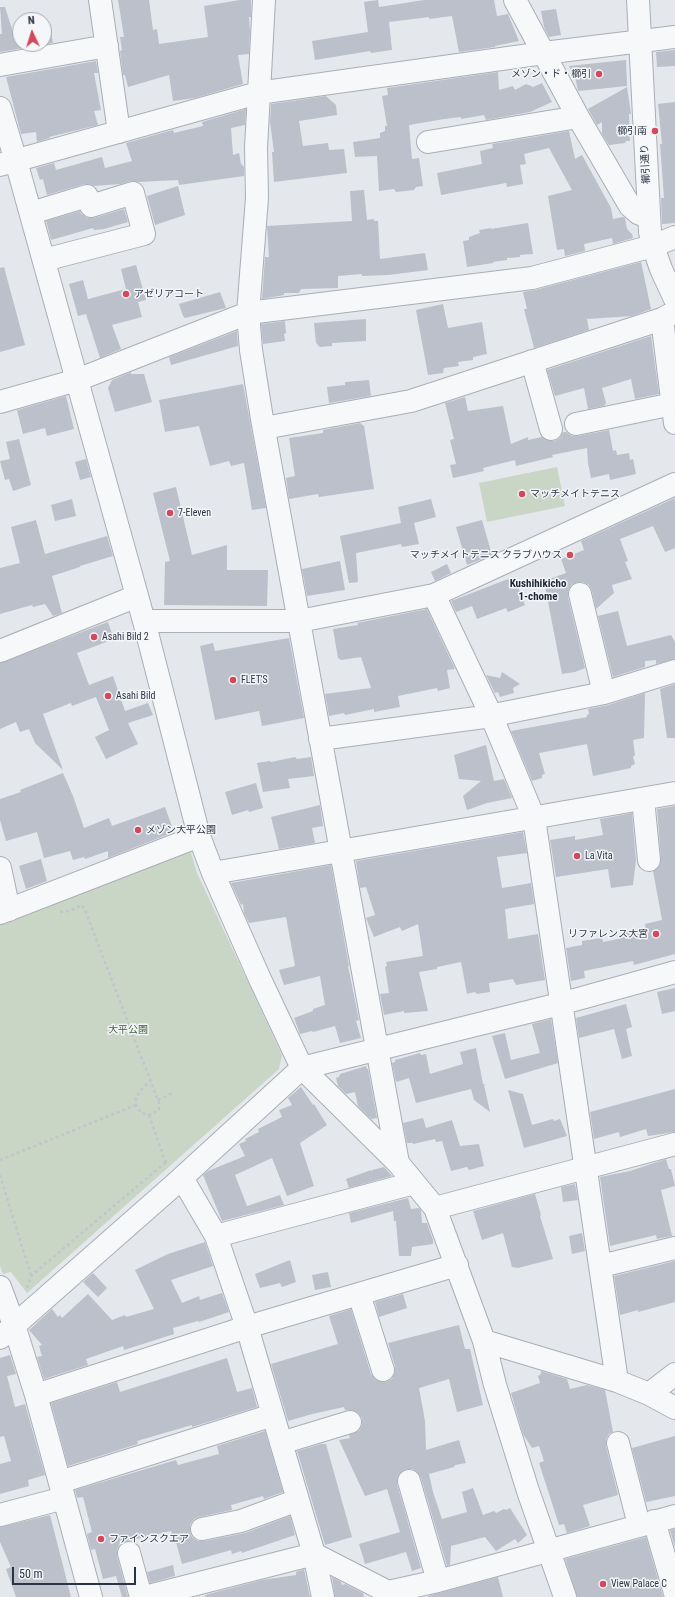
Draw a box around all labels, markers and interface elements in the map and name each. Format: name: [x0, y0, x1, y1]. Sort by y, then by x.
north arrow: [12, 12, 52, 52]
text: N: [27, 14, 35, 27]
place label: メゾン・ド・櫛引: [511, 68, 591, 80]
marker: メゾン・ド・櫛引: [594, 69, 604, 79]
place label: 櫛引南: [617, 125, 647, 137]
marker: 櫛引南: [650, 126, 660, 136]
street label: 櫛引通り: [639, 144, 653, 184]
place label: アゼリアコート: [134, 288, 204, 300]
marker: アゼリアコート: [121, 289, 131, 299]
place label: マッチメイトテニス: [530, 488, 620, 500]
marker: マッチメイトテニス: [517, 489, 527, 499]
place label: 7-Eleven: [178, 507, 211, 519]
marker: 7-Eleven: [165, 508, 175, 518]
place label: マッチメイトテニス クラブハウス: [410, 549, 562, 561]
marker: マッチメイトテニス クラブハウス: [565, 550, 575, 560]
district label: Kushihikicho 1-chome: [510, 577, 566, 603]
place label: Asahi Bild 2: [102, 631, 149, 643]
marker: Asahi Bild 2: [89, 632, 99, 642]
place label: FLET'S: [241, 674, 268, 686]
marker: FLET'S: [228, 675, 238, 685]
place label: Asahi Bild: [116, 690, 156, 702]
marker: Asahi Bild: [103, 691, 113, 701]
place label: メゾン大平公園: [146, 824, 216, 836]
marker: メゾン大平公園: [133, 825, 143, 835]
place label: La Vita: [585, 850, 612, 862]
marker: La Vita: [572, 851, 582, 861]
place label: リファレンス大宮: [568, 928, 648, 940]
marker: リファレンス大宮: [651, 929, 661, 939]
park label: 大平公園: [108, 1024, 148, 1036]
place label: ファインスクエア: [109, 1533, 189, 1545]
marker: ファインスクエア: [96, 1534, 106, 1544]
scale bar: [14, 1559, 138, 1585]
text: 50 m: [19, 1567, 43, 1581]
place label: View Palace C: [611, 1578, 667, 1590]
marker: View Palace C: [598, 1579, 608, 1589]

